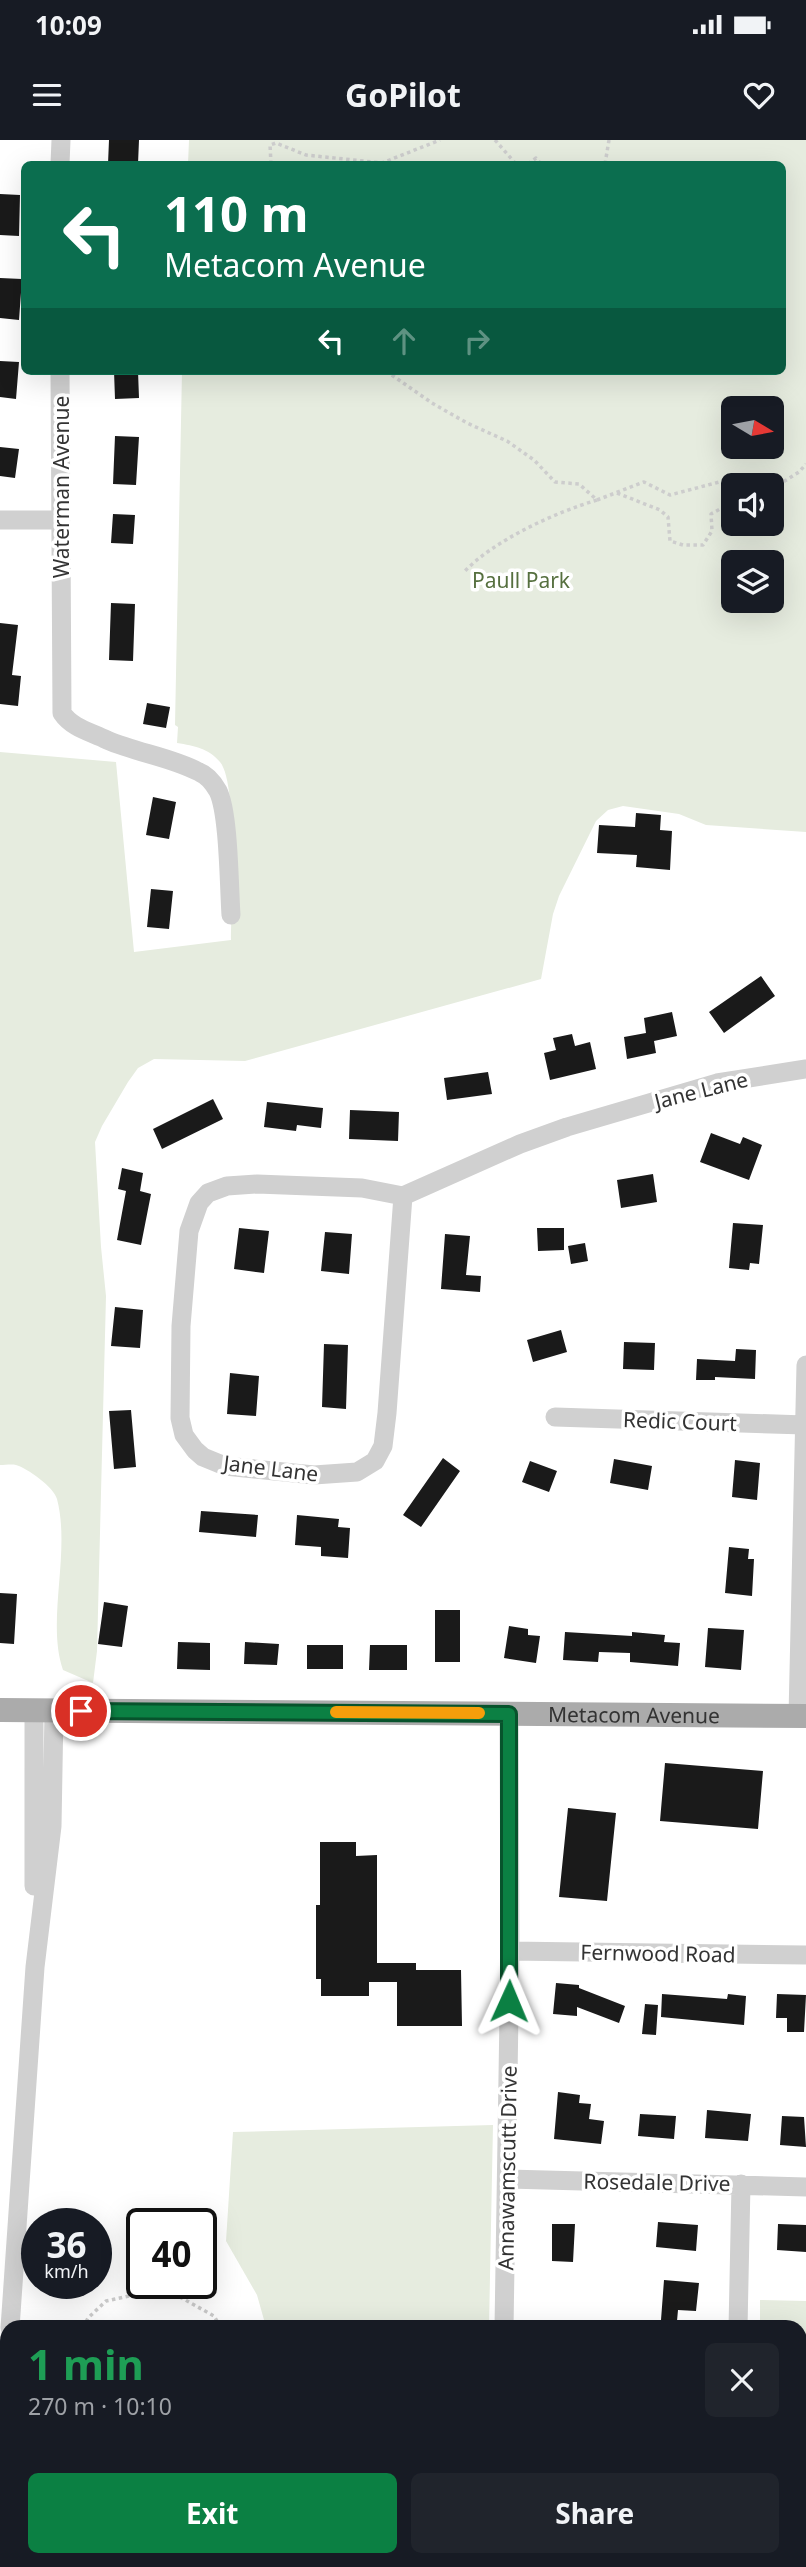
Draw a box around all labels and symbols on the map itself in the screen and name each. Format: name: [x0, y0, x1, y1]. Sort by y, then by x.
street label: Waterman Avenue: [47, 396, 75, 578]
north arrow: [721, 396, 784, 458]
park label: Paull Park: [472, 566, 571, 594]
street label: Jane Lane: [649, 1065, 751, 1116]
street label: Redic Court: [623, 1405, 738, 1437]
street label: Jane Lane: [220, 1448, 320, 1488]
pin: [51, 1681, 111, 1741]
street label: Metacom Avenue: [548, 1700, 720, 1729]
street label: Fernwood Road: [580, 1938, 736, 1968]
position arrow: [472, 1964, 546, 2038]
street label: Annawamscutt Drive: [491, 2065, 523, 2271]
street label: Rosedale Drive: [583, 2167, 731, 2197]
speed limit sign: 40: [126, 2208, 217, 2299]

